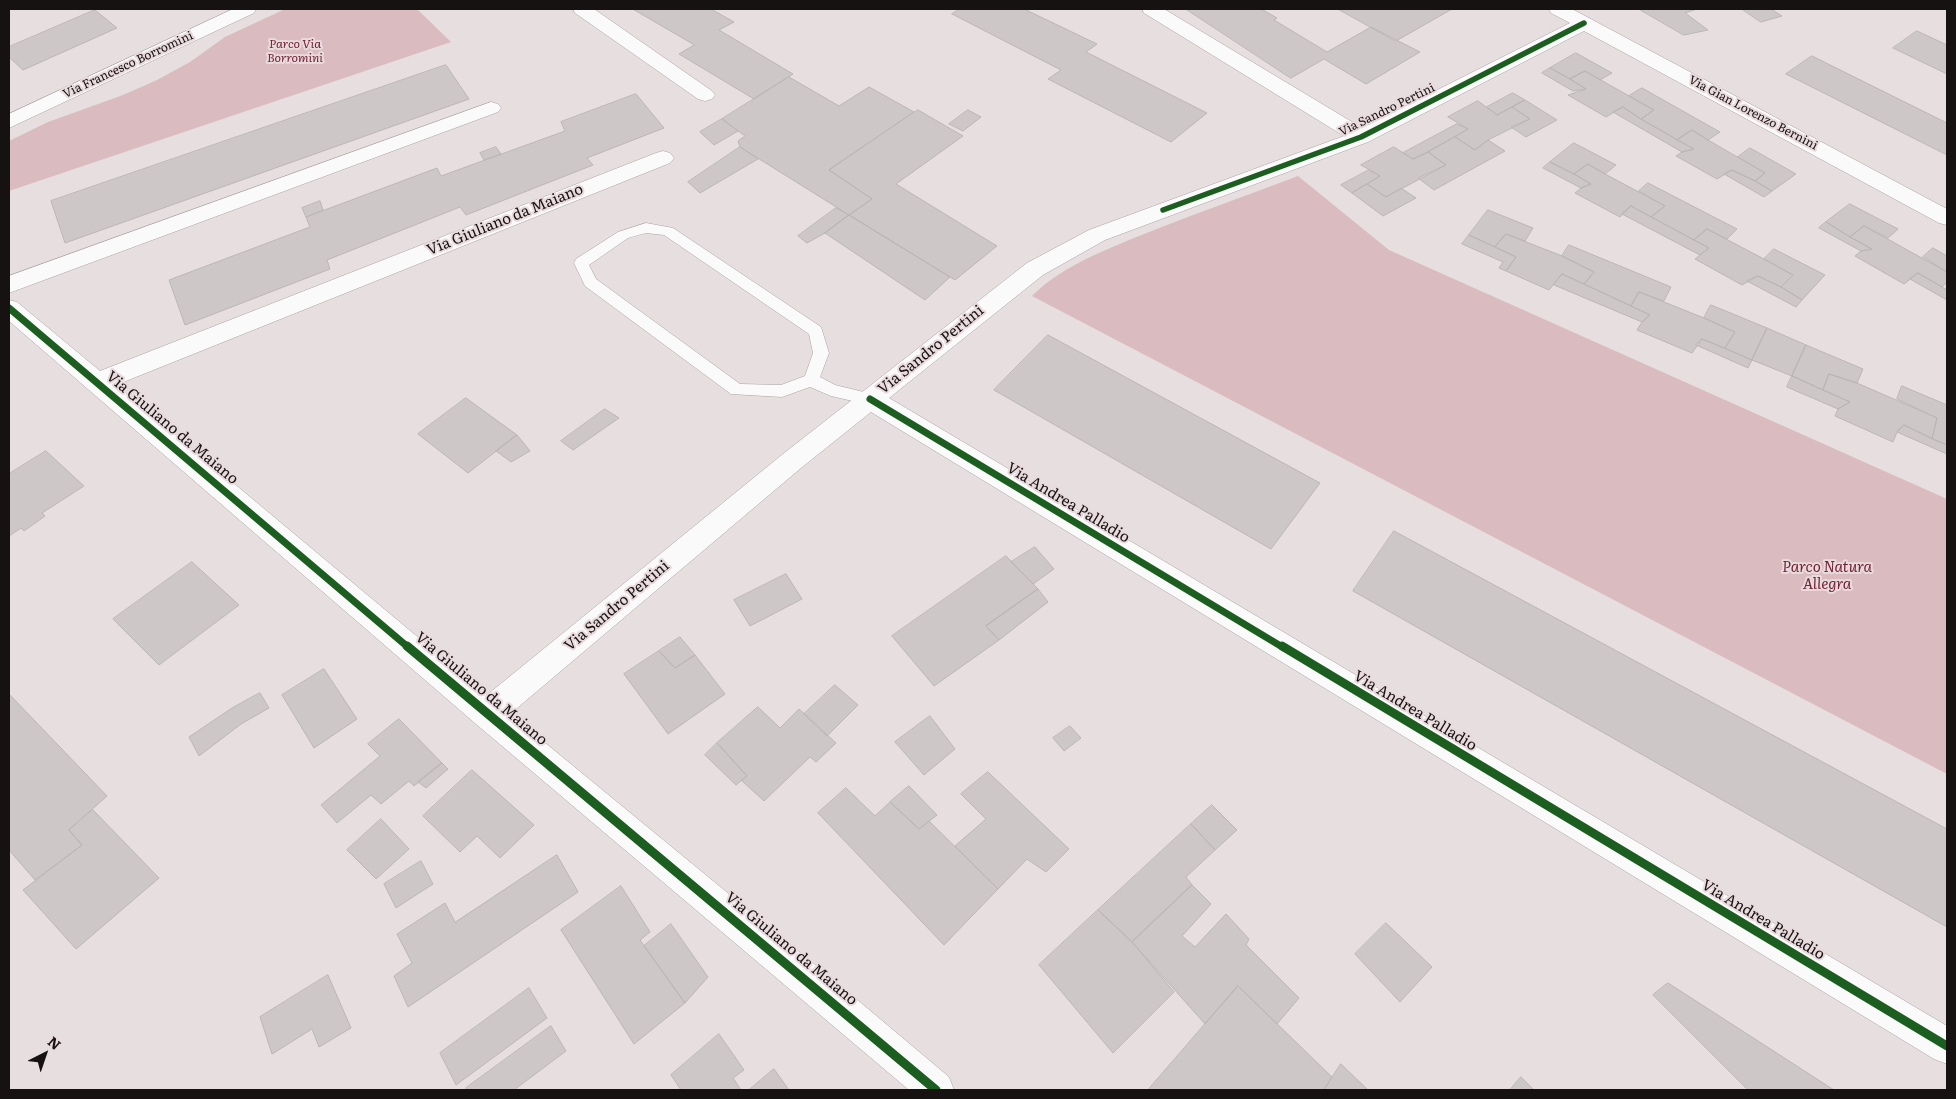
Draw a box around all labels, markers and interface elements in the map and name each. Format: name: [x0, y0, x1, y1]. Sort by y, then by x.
street label: Via Francesco Borromini: [61, 28, 195, 102]
park label: Parco Via Borromini: [267, 37, 323, 65]
street label: Via Gian Lorenzo Bernini: [1686, 73, 1820, 153]
street label: Via Sandro Pertini: [1337, 81, 1437, 139]
street label: Via Giuliano da Maiano: [424, 180, 586, 260]
street label: Via Sandro Pertini: [874, 302, 988, 398]
street label: Via Giuliano da Maiano: [102, 367, 242, 489]
street label: Via Andrea Palladio: [1003, 459, 1133, 547]
street label: Via Sandro Pertini: [561, 557, 673, 655]
park label: Parco Natura Allegra: [1782, 559, 1872, 594]
street label: Via Giuliano da Maiano: [411, 628, 551, 750]
street label: Via Andrea Palladio: [1350, 667, 1480, 755]
street label: Via Andrea Palladio: [1698, 876, 1828, 964]
street label: Via Giuliano da Maiano: [721, 888, 861, 1010]
north arrow: [20, 1029, 70, 1079]
text: N: [44, 1031, 66, 1054]

